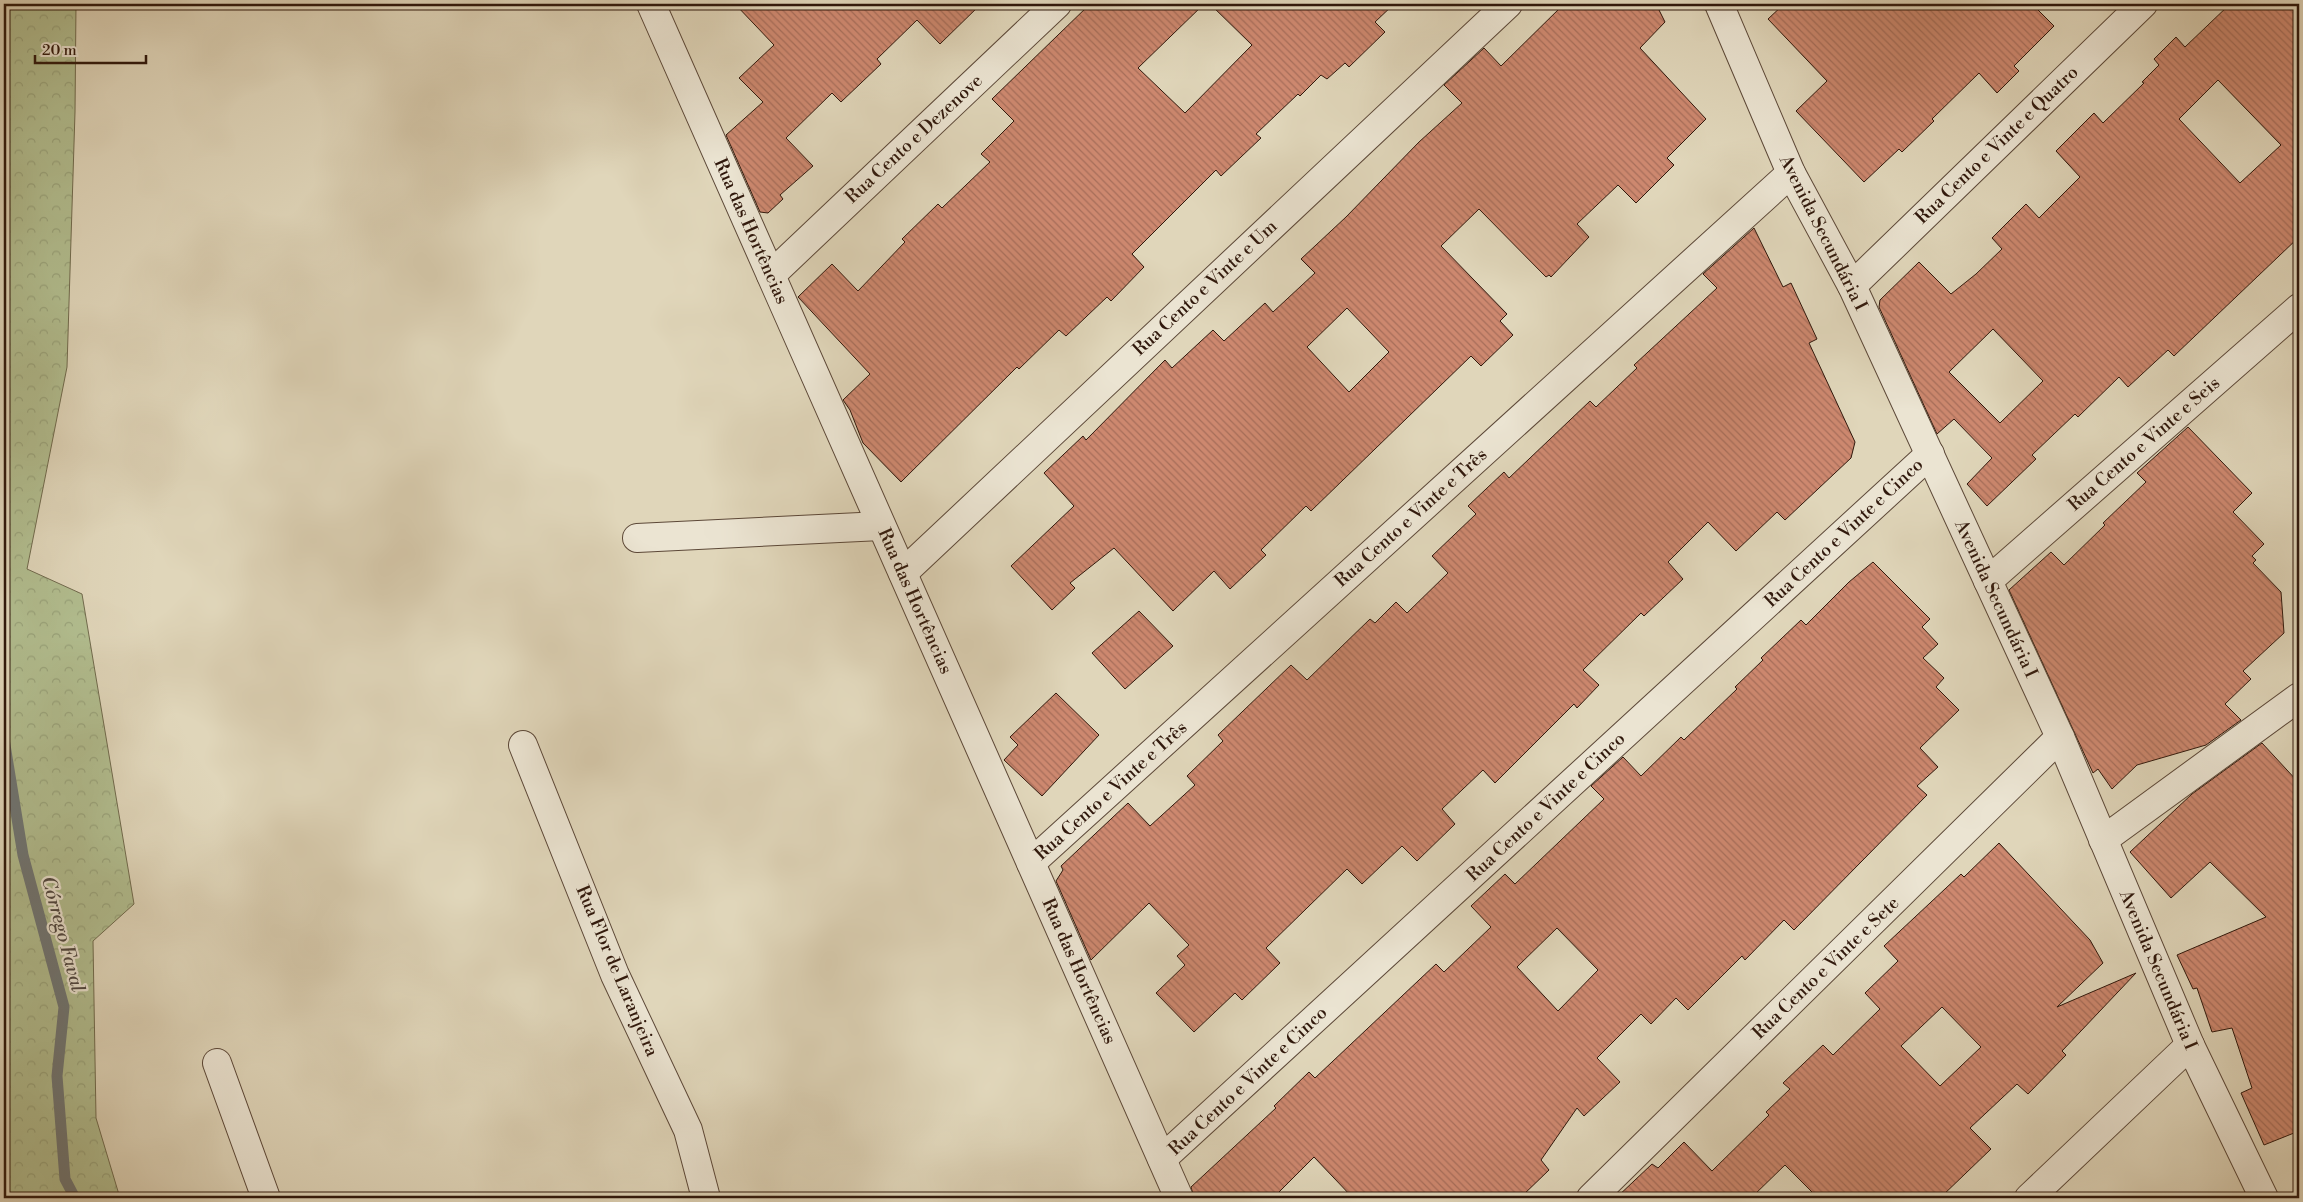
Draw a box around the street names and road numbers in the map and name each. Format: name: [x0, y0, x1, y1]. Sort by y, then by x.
street label: Rua Cento e Vinte e Quatro: [1910, 61, 2084, 229]
street label: Rua Cento e Dezenove: [841, 69, 987, 209]
street label: Avenida Secundária I: [1773, 150, 1872, 315]
street label: Rua das Hortências: [708, 154, 794, 308]
street label: Rua Cento e Vinte e Um: [1128, 215, 1282, 361]
street label: Rua Cento e Vinte e Seis: [2063, 372, 2225, 516]
street label: Rua Cento e Vinte e Três: [1330, 443, 1492, 593]
street label: Rua Cento e Vinte e Cinco: [1760, 453, 1928, 613]
street label: Avenida Secundária I: [1949, 516, 2043, 682]
street label: Rua das Hortências: [872, 524, 958, 678]
street label: Rua Cento e Vinte e Três: [1030, 716, 1192, 866]
street label: Rua Cento e Vinte e Cinco: [1462, 727, 1630, 887]
street label: Rua Flor de Laranjeira: [571, 882, 664, 1061]
street label: Avenida Secundária I: [2114, 886, 2202, 1054]
street label: Rua Cento e Vinte e Sete: [1748, 892, 1904, 1044]
street label: Rua das Hortências: [1036, 894, 1122, 1048]
street label: Rua Cento e Vinte e Cinco: [1164, 1001, 1332, 1161]

